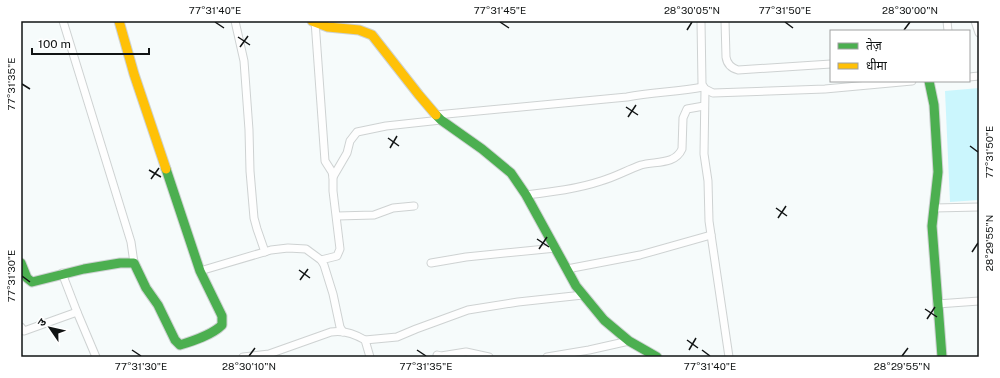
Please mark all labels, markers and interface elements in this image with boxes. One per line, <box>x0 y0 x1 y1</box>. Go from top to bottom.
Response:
text: 77°31'40"E <box>189 4 241 16</box>
text: 77°31'45"E <box>474 4 526 16</box>
text: 28°30'05"N <box>664 4 720 16</box>
text: 77°31'50"E <box>759 4 811 16</box>
text: 28°30'00"N <box>882 4 938 16</box>
scale bar <box>32 30 149 56</box>
legend <box>830 30 970 82</box>
text: 100 m <box>38 37 71 51</box>
text: तेज़ <box>866 38 883 53</box>
text: 77°31'35"E <box>5 58 17 110</box>
text: धीमा <box>866 58 888 73</box>
text: 77°31'50"E <box>983 126 995 178</box>
text: 28°29'55"N <box>983 215 995 271</box>
text: 77°31'30"E <box>5 250 17 302</box>
north arrow <box>30 308 70 348</box>
text: उ <box>35 316 49 328</box>
text: 77°31'30"E <box>115 360 167 372</box>
text: 28°30'10"N <box>222 360 276 372</box>
text: 77°31'35"E <box>400 360 452 372</box>
text: 77°31'40"E <box>684 360 736 372</box>
text: 28°29'55"N <box>874 360 930 372</box>

